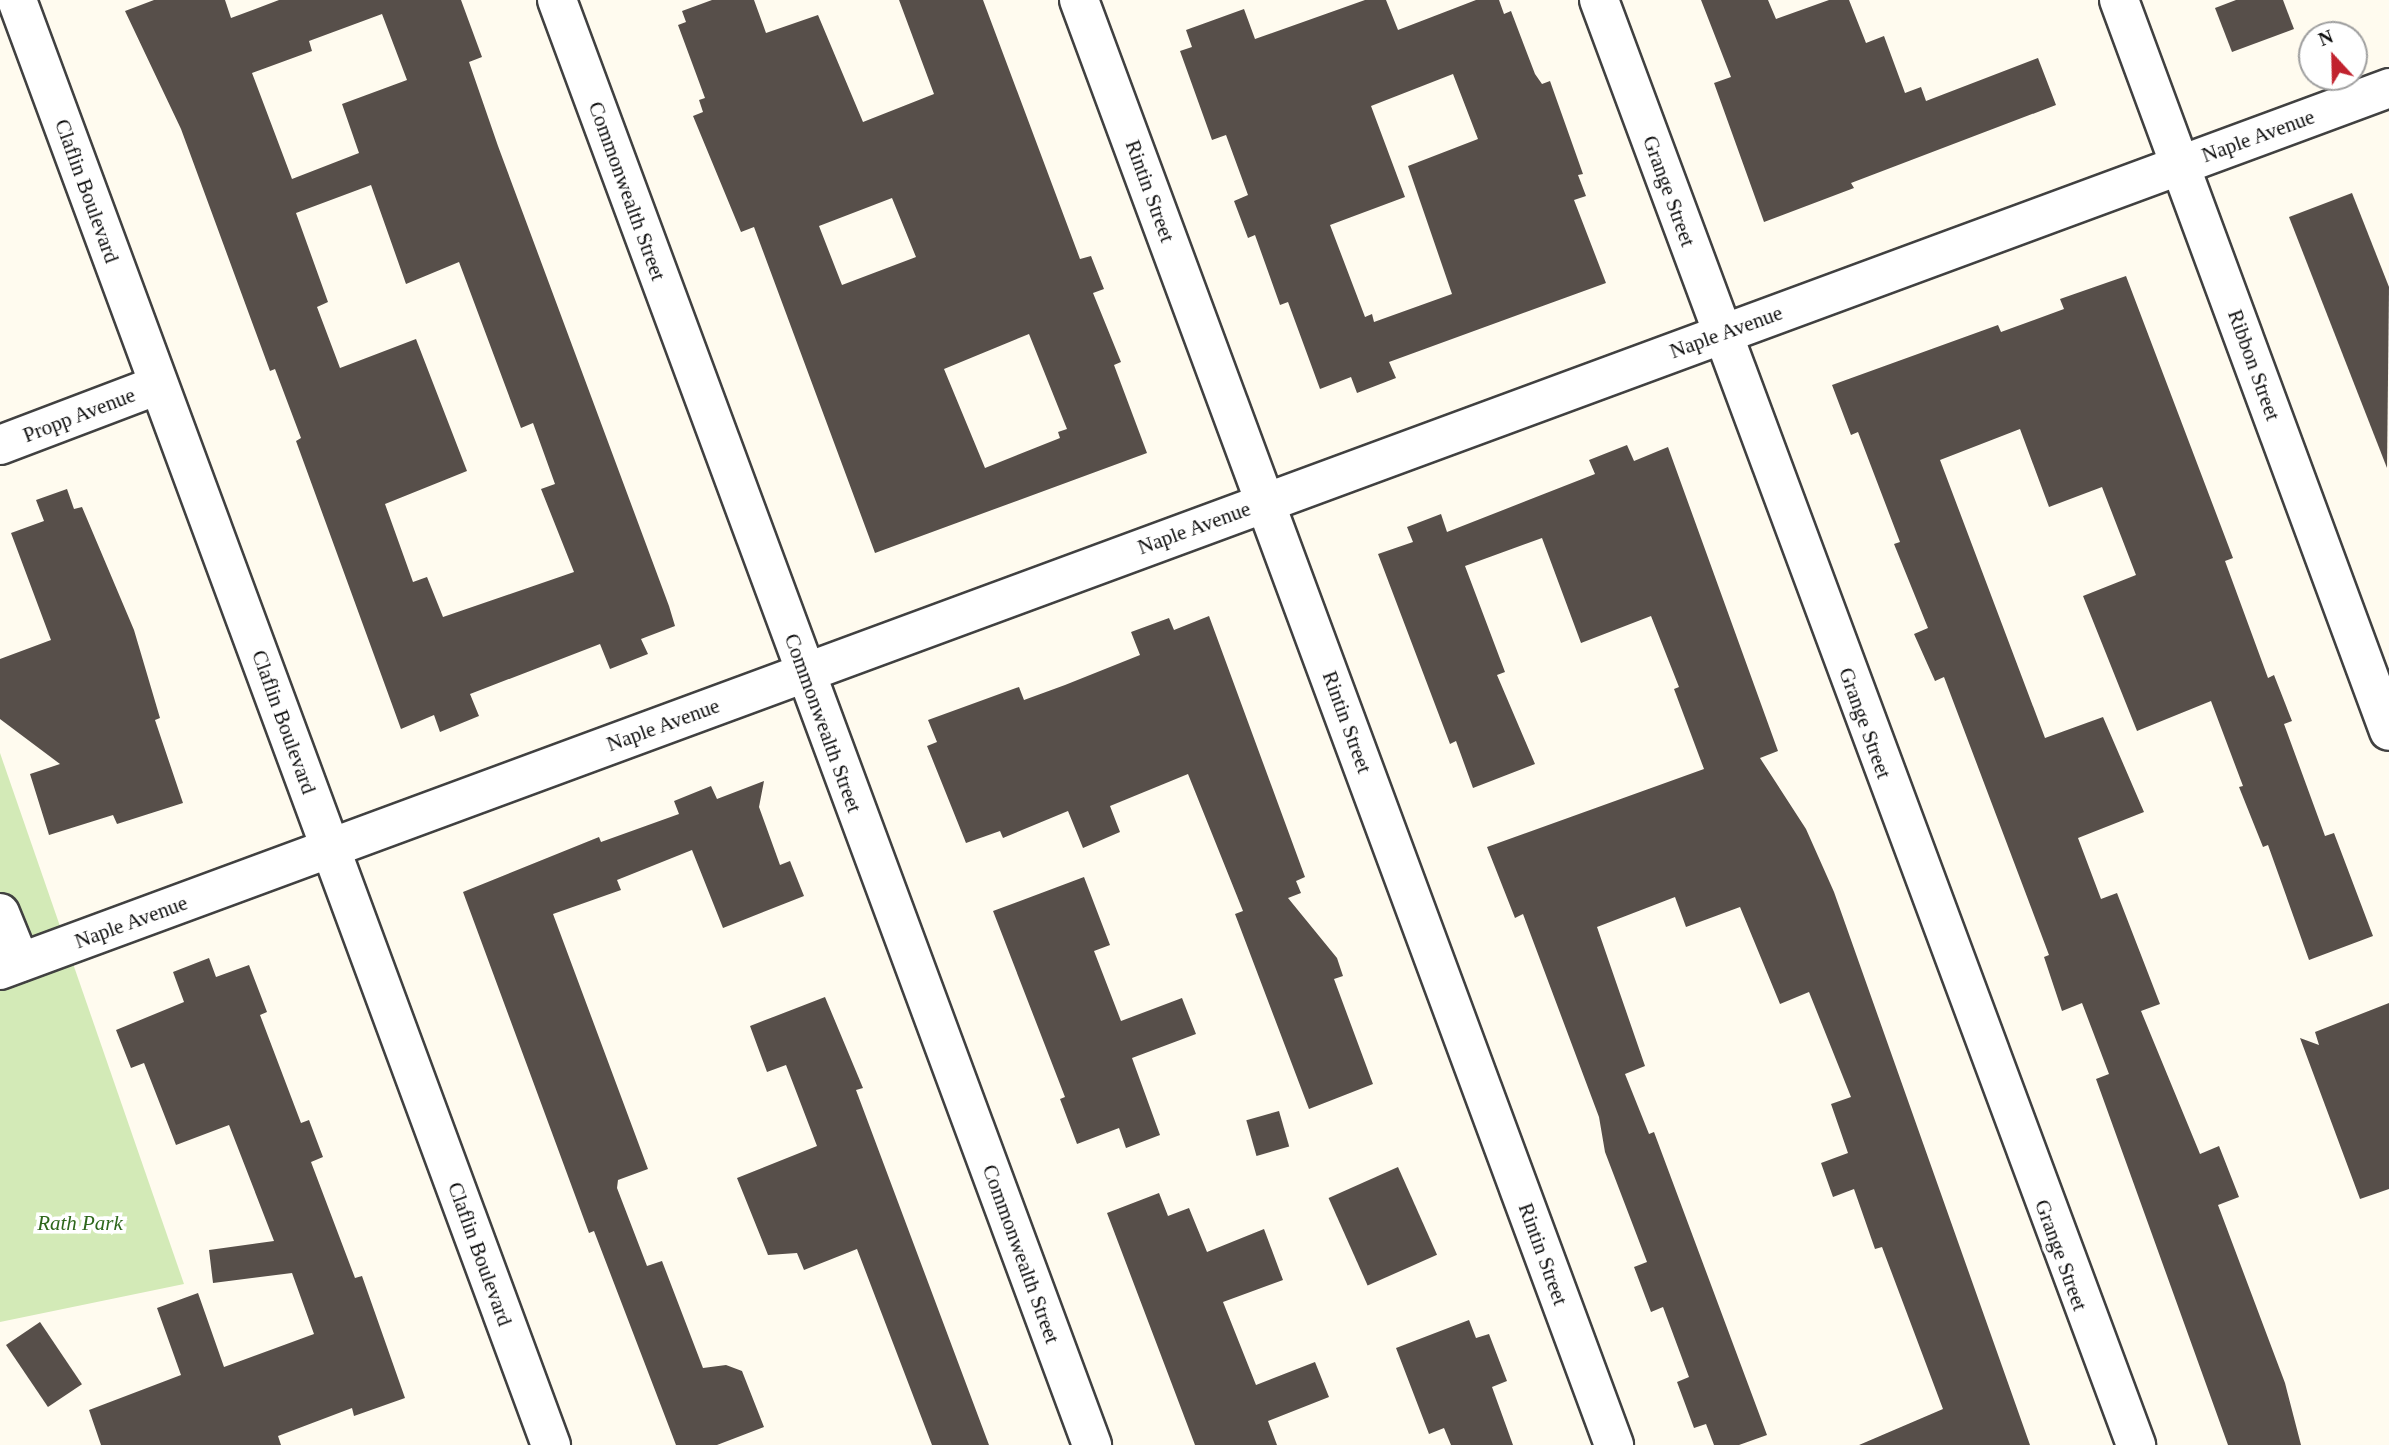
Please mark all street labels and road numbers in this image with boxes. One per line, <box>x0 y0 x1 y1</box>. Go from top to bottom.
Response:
street label: Commonwealth Street <box>583 98 671 284</box>
street label: Naple Avenue <box>2198 104 2318 168</box>
street label: Claflin Boulevard <box>49 116 125 266</box>
street label: Grange Street <box>1637 132 1701 250</box>
street label: Rintin Street <box>1120 137 1180 245</box>
street label: Naple Avenue <box>1666 300 1786 364</box>
street label: Ribbon Street <box>2222 306 2286 424</box>
street label: Propp Avenue <box>19 382 139 448</box>
street label: Naple Avenue <box>1134 496 1254 560</box>
street label: Commonwealth Street <box>779 630 867 816</box>
street label: Claflin Boulevard <box>246 647 322 797</box>
street label: Grange Street <box>1833 664 1897 782</box>
street label: Rintin Street <box>1317 668 1377 776</box>
street label: Naple Avenue <box>603 693 723 757</box>
street label: Naple Avenue <box>71 890 191 954</box>
street label: Commonwealth Street <box>977 1161 1065 1347</box>
street label: Claflin Boulevard <box>442 1179 518 1329</box>
street label: Grange Street <box>2029 1196 2093 1314</box>
street label: Rintin Street <box>1513 1200 1573 1308</box>

